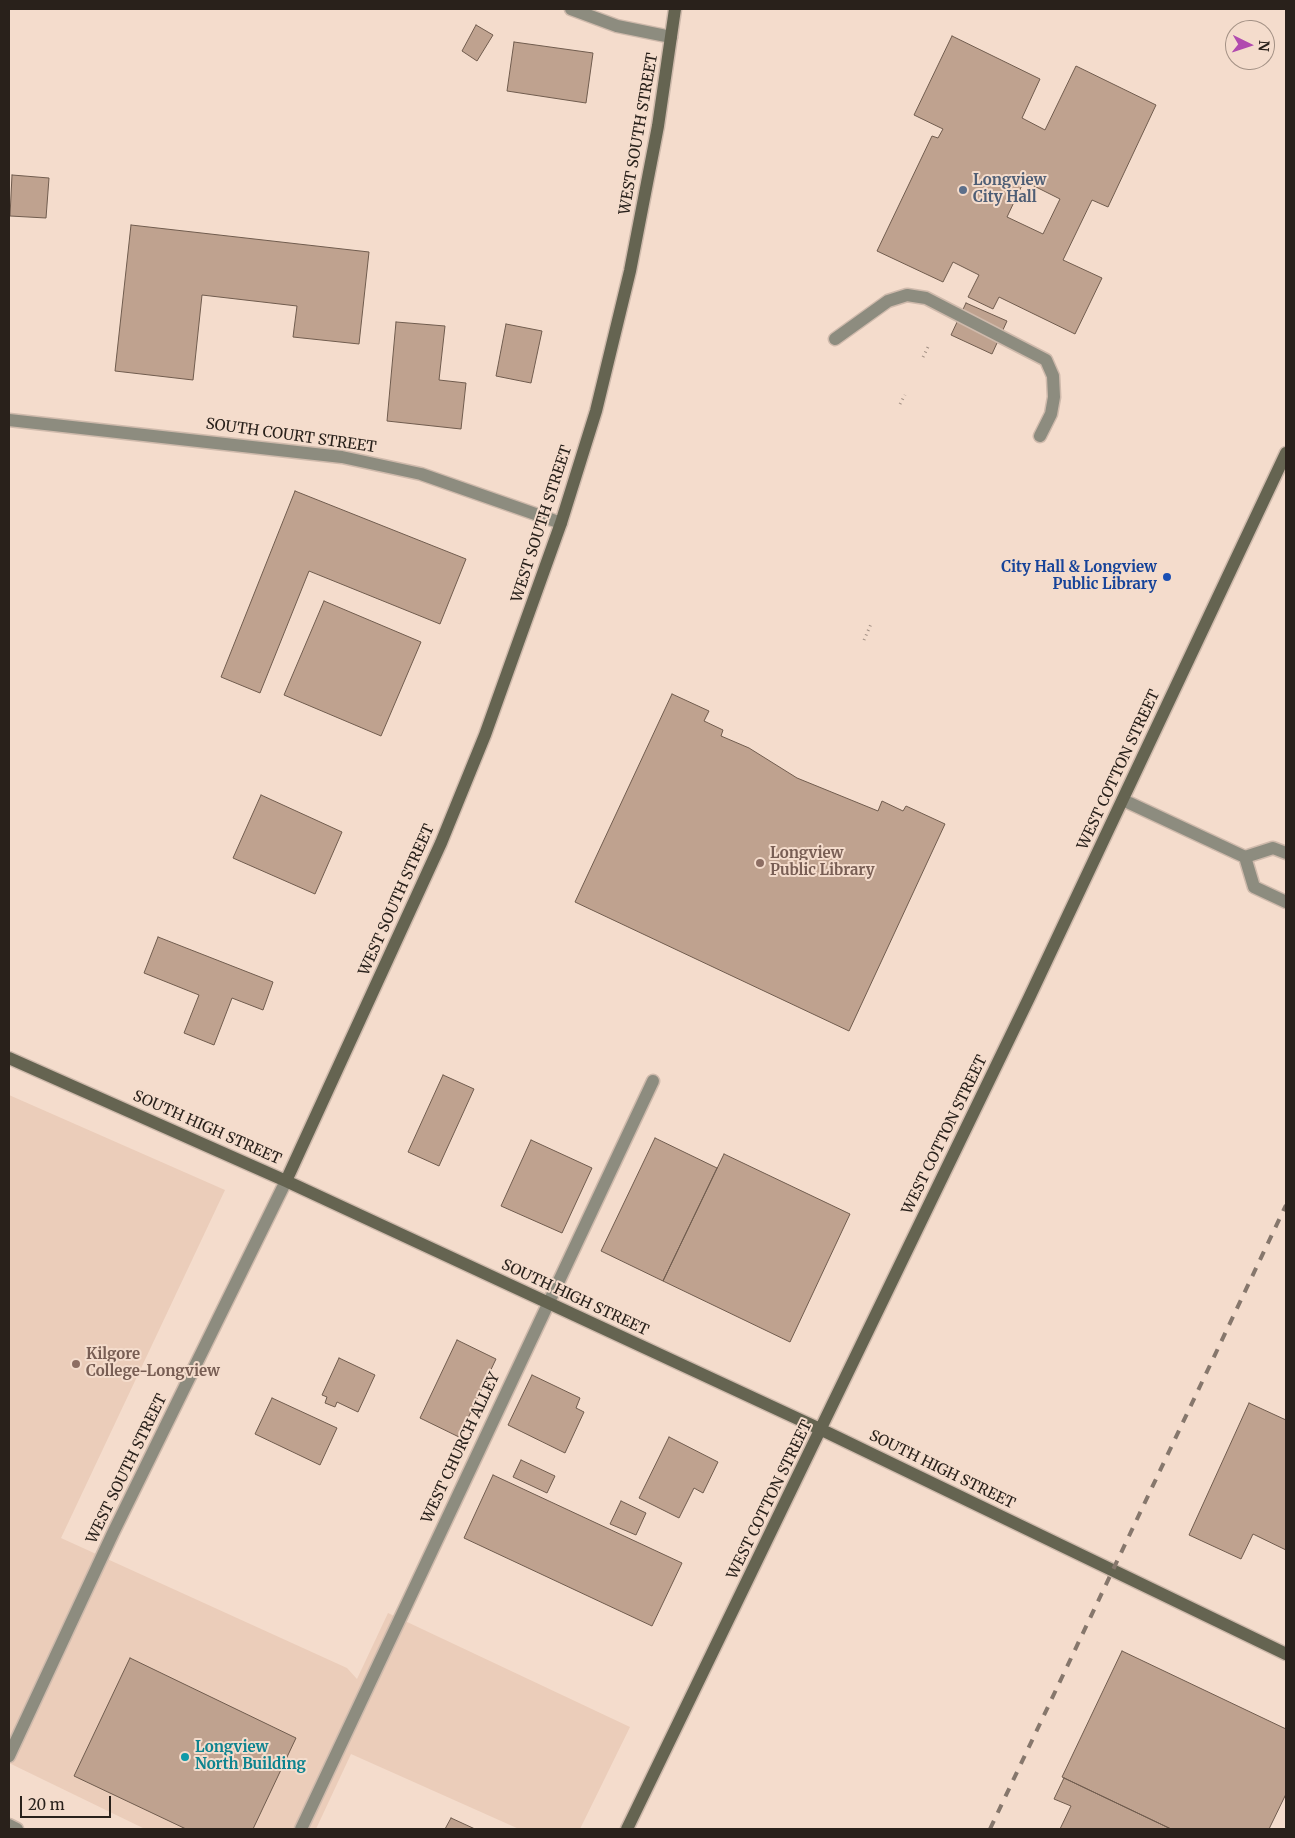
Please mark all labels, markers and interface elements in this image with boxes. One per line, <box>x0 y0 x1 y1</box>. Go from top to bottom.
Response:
north arrow <box>1225 20 1275 70</box>
text: N <box>1255 40 1273 52</box>
street label: WEST SOUTH STREET <box>616 52 662 216</box>
place label: Longview City Hall <box>973 172 1046 207</box>
marker: Longview City Hall <box>957 184 969 196</box>
street label: SOUTH COURT STREET <box>205 415 377 457</box>
street label: WEST SOUTH STREET <box>508 443 576 605</box>
place label: City Hall & Longview Public Library <box>1001 559 1157 594</box>
marker: City Hall & Longview Public Library <box>1161 571 1173 583</box>
street label: WEST COTTON STREET <box>1074 687 1164 853</box>
street label: WEST SOUTH STREET <box>355 821 439 979</box>
place label: Longview Public Library <box>770 845 875 880</box>
marker: Longview Public Library <box>754 857 766 869</box>
street label: WEST COTTON STREET <box>899 1053 991 1217</box>
street label: SOUTH HIGH STREET <box>130 1087 284 1169</box>
street label: SOUTH HIGH STREET <box>499 1256 651 1340</box>
place label: Kilgore College-Longview <box>86 1346 220 1381</box>
marker: Kilgore College-Longview <box>70 1358 82 1370</box>
street label: WEST CHURCH ALLEY <box>418 1370 504 1526</box>
street label: WEST SOUTH STREET <box>83 1391 171 1547</box>
street label: WEST COTTON STREET <box>724 1418 816 1582</box>
street label: SOUTH HIGH STREET <box>866 1427 1018 1513</box>
place label: Longview North Building <box>195 1739 306 1774</box>
marker: Longview North Building <box>179 1751 191 1763</box>
scale bar <box>22 1786 114 1818</box>
text: 20 m <box>28 1795 65 1814</box>

